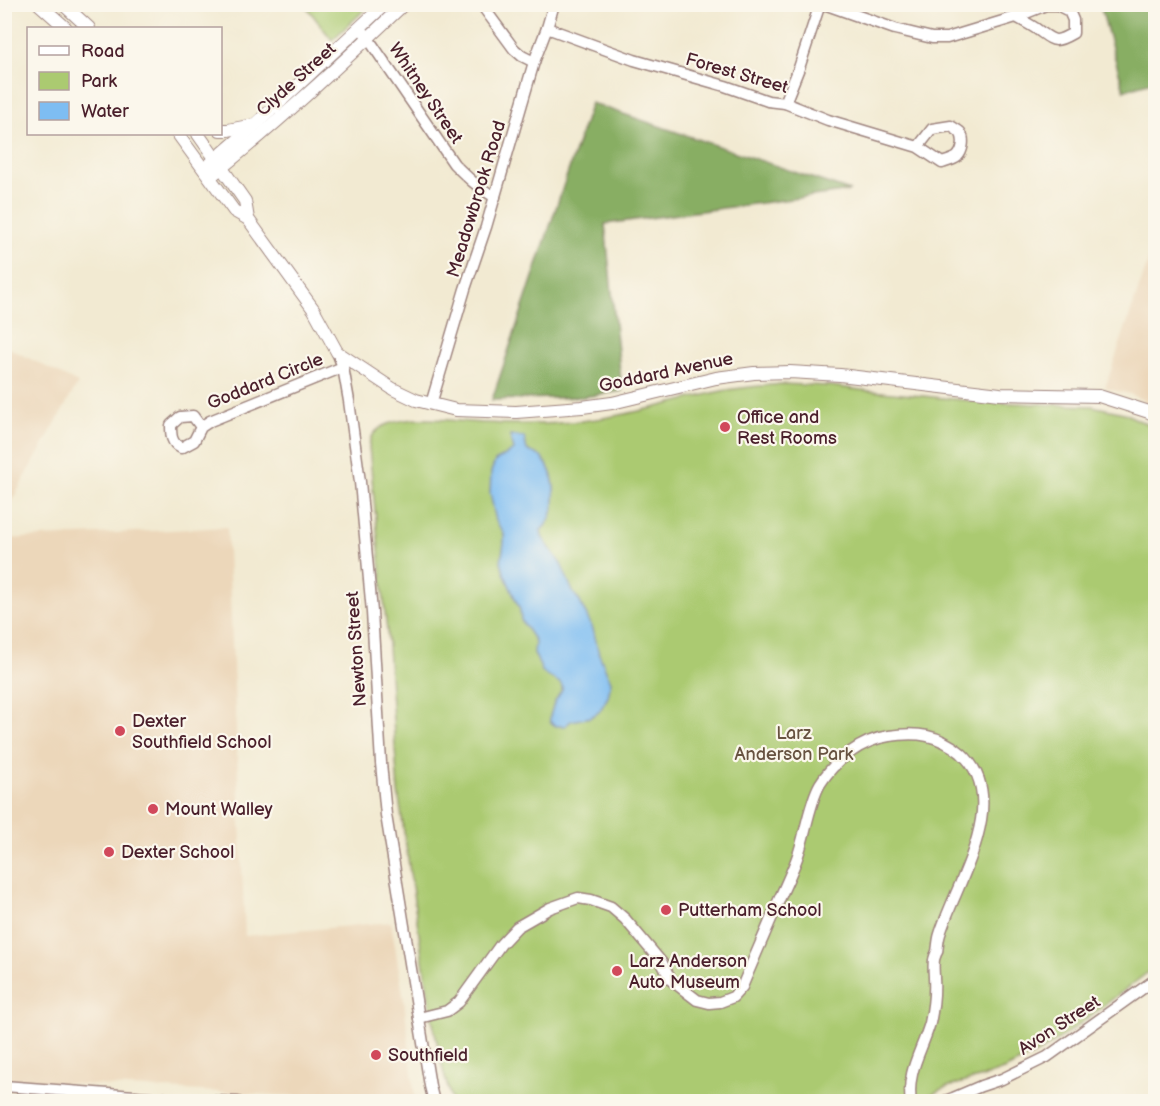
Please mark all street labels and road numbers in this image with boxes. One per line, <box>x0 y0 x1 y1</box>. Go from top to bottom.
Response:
street label: Clyde Street <box>252 38 341 120</box>
street label: Whitney Street <box>384 39 467 148</box>
street label: Forest Street <box>683 49 791 98</box>
street label: Meadowbrook Road <box>443 118 510 280</box>
street label: Goddard Avenue <box>597 348 735 397</box>
street label: Goddard Circle <box>204 349 327 414</box>
street label: Newton Street <box>342 590 371 707</box>
street label: Avon Street <box>1014 991 1104 1060</box>

